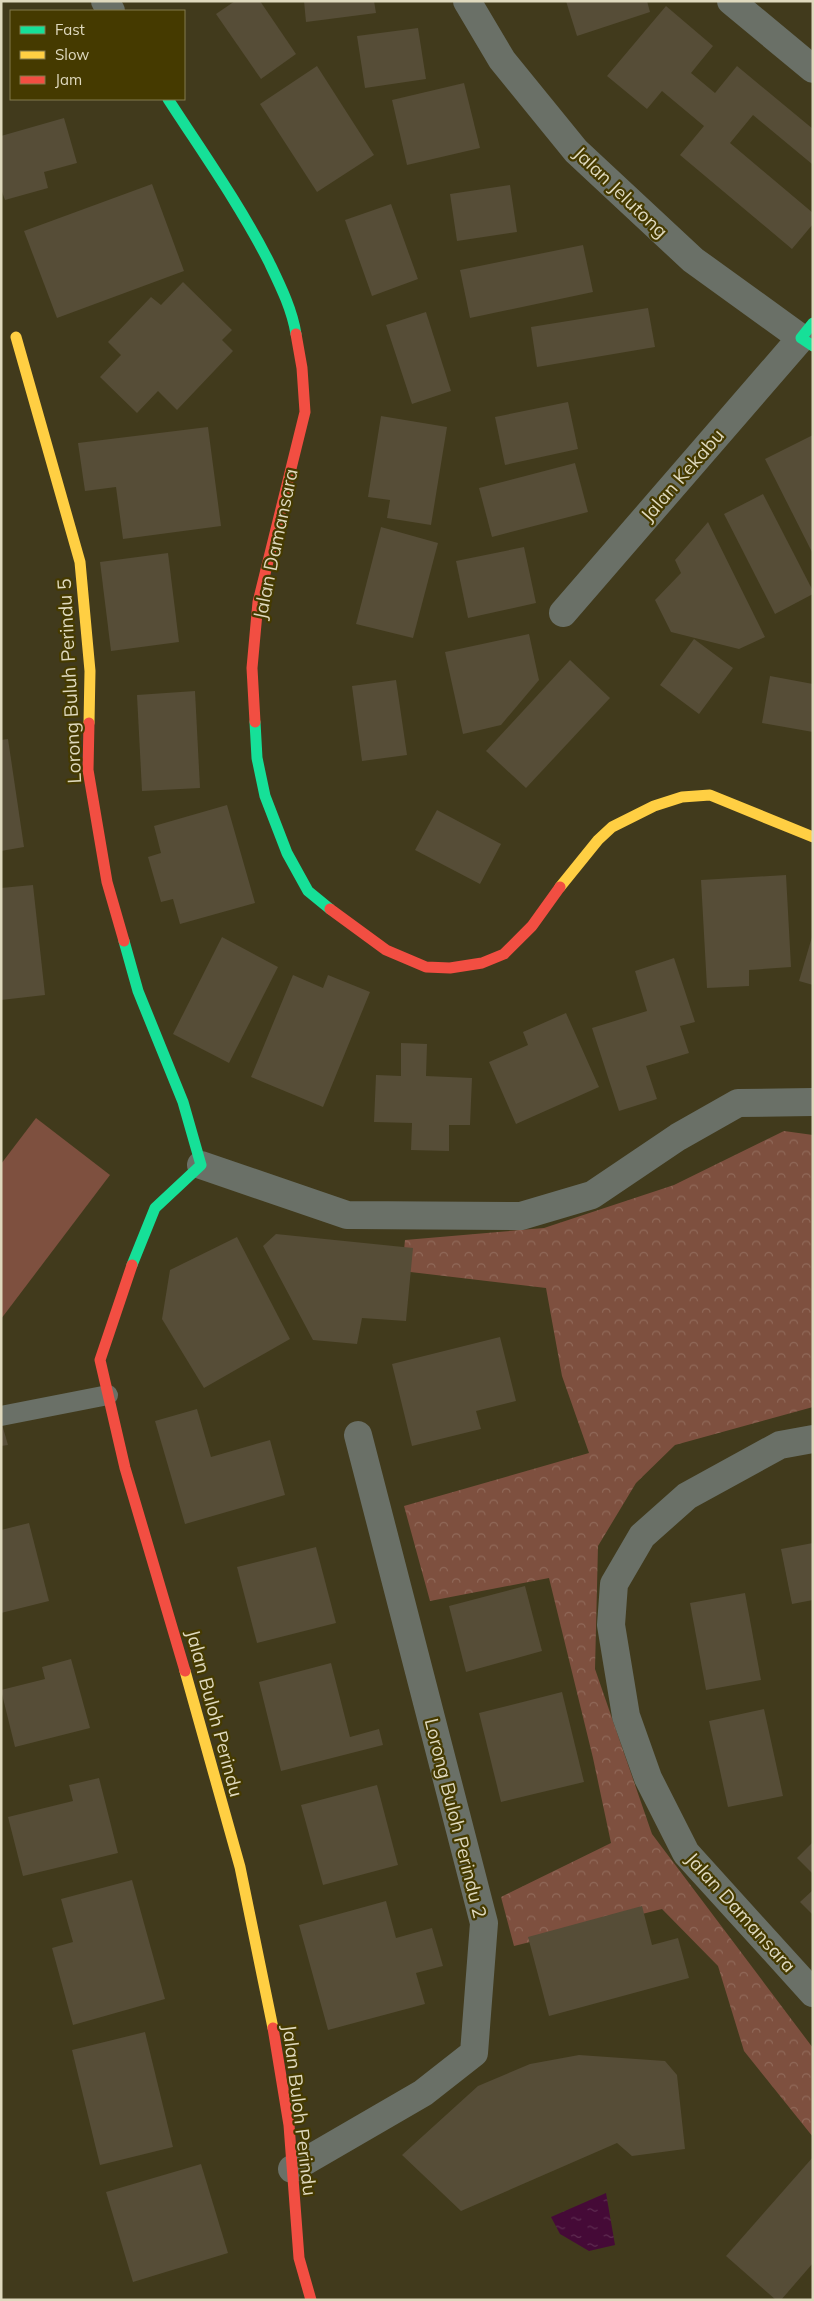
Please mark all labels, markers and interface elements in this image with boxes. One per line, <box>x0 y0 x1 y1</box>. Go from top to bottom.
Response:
legend <box>10 10 185 100</box>
text: Fast <box>55 20 85 39</box>
text: Slow <box>55 45 89 64</box>
text: Jam <box>55 70 82 89</box>
street label: Jalan Jelutong <box>569 141 673 243</box>
street label: Jalan Kekabu <box>635 424 729 526</box>
street label: Jalan Damansara <box>247 466 303 622</box>
street label: Lorong Buluh Perindu 5 <box>52 578 86 784</box>
street label: Jalan Buloh Perindu <box>181 1627 249 1799</box>
street label: Lorong Buloh Perindu 2 <box>420 1716 492 1920</box>
street label: Jalan Damansara <box>681 1847 801 1977</box>
street label: Jalan Buloh Perindu <box>278 2023 322 2197</box>

